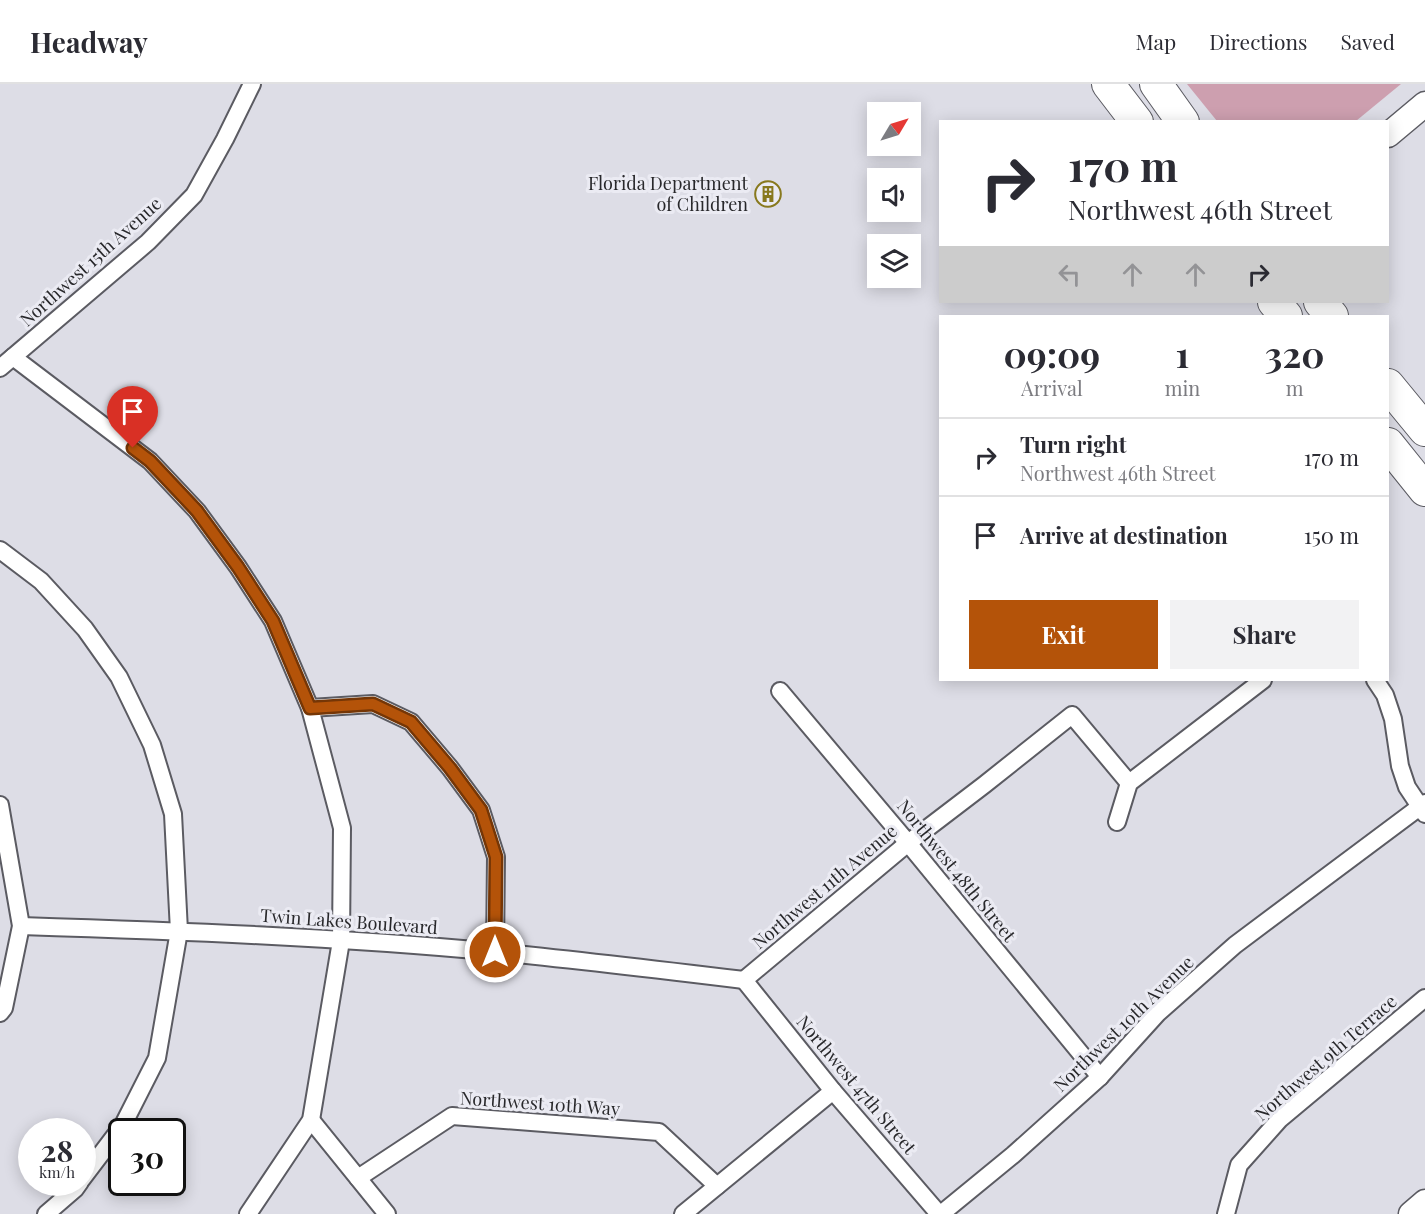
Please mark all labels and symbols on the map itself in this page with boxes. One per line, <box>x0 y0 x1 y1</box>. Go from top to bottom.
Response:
north arrow <box>867 102 921 156</box>
place label: Florida Department of Children <box>588 171 749 216</box>
building icon: Florida Department of Children <box>753 179 783 209</box>
street label: Northwest 15th Avenue <box>14 191 166 331</box>
pin <box>107 386 158 448</box>
street label: Northwest 48th Street <box>892 794 1022 947</box>
street label: Northwest 11th Avenue <box>747 819 902 954</box>
street label: Twin Lakes Boulevard <box>260 903 439 939</box>
position arrow <box>463 920 527 984</box>
street label: Northwest 10th Avenue <box>1048 950 1199 1097</box>
street label: Northwest 9th Terrace <box>1249 989 1402 1126</box>
street label: Northwest 47th Street <box>792 1010 922 1159</box>
street label: Northwest 10th Way <box>459 1085 621 1121</box>
speed limit sign: 30 <box>108 1118 186 1196</box>

